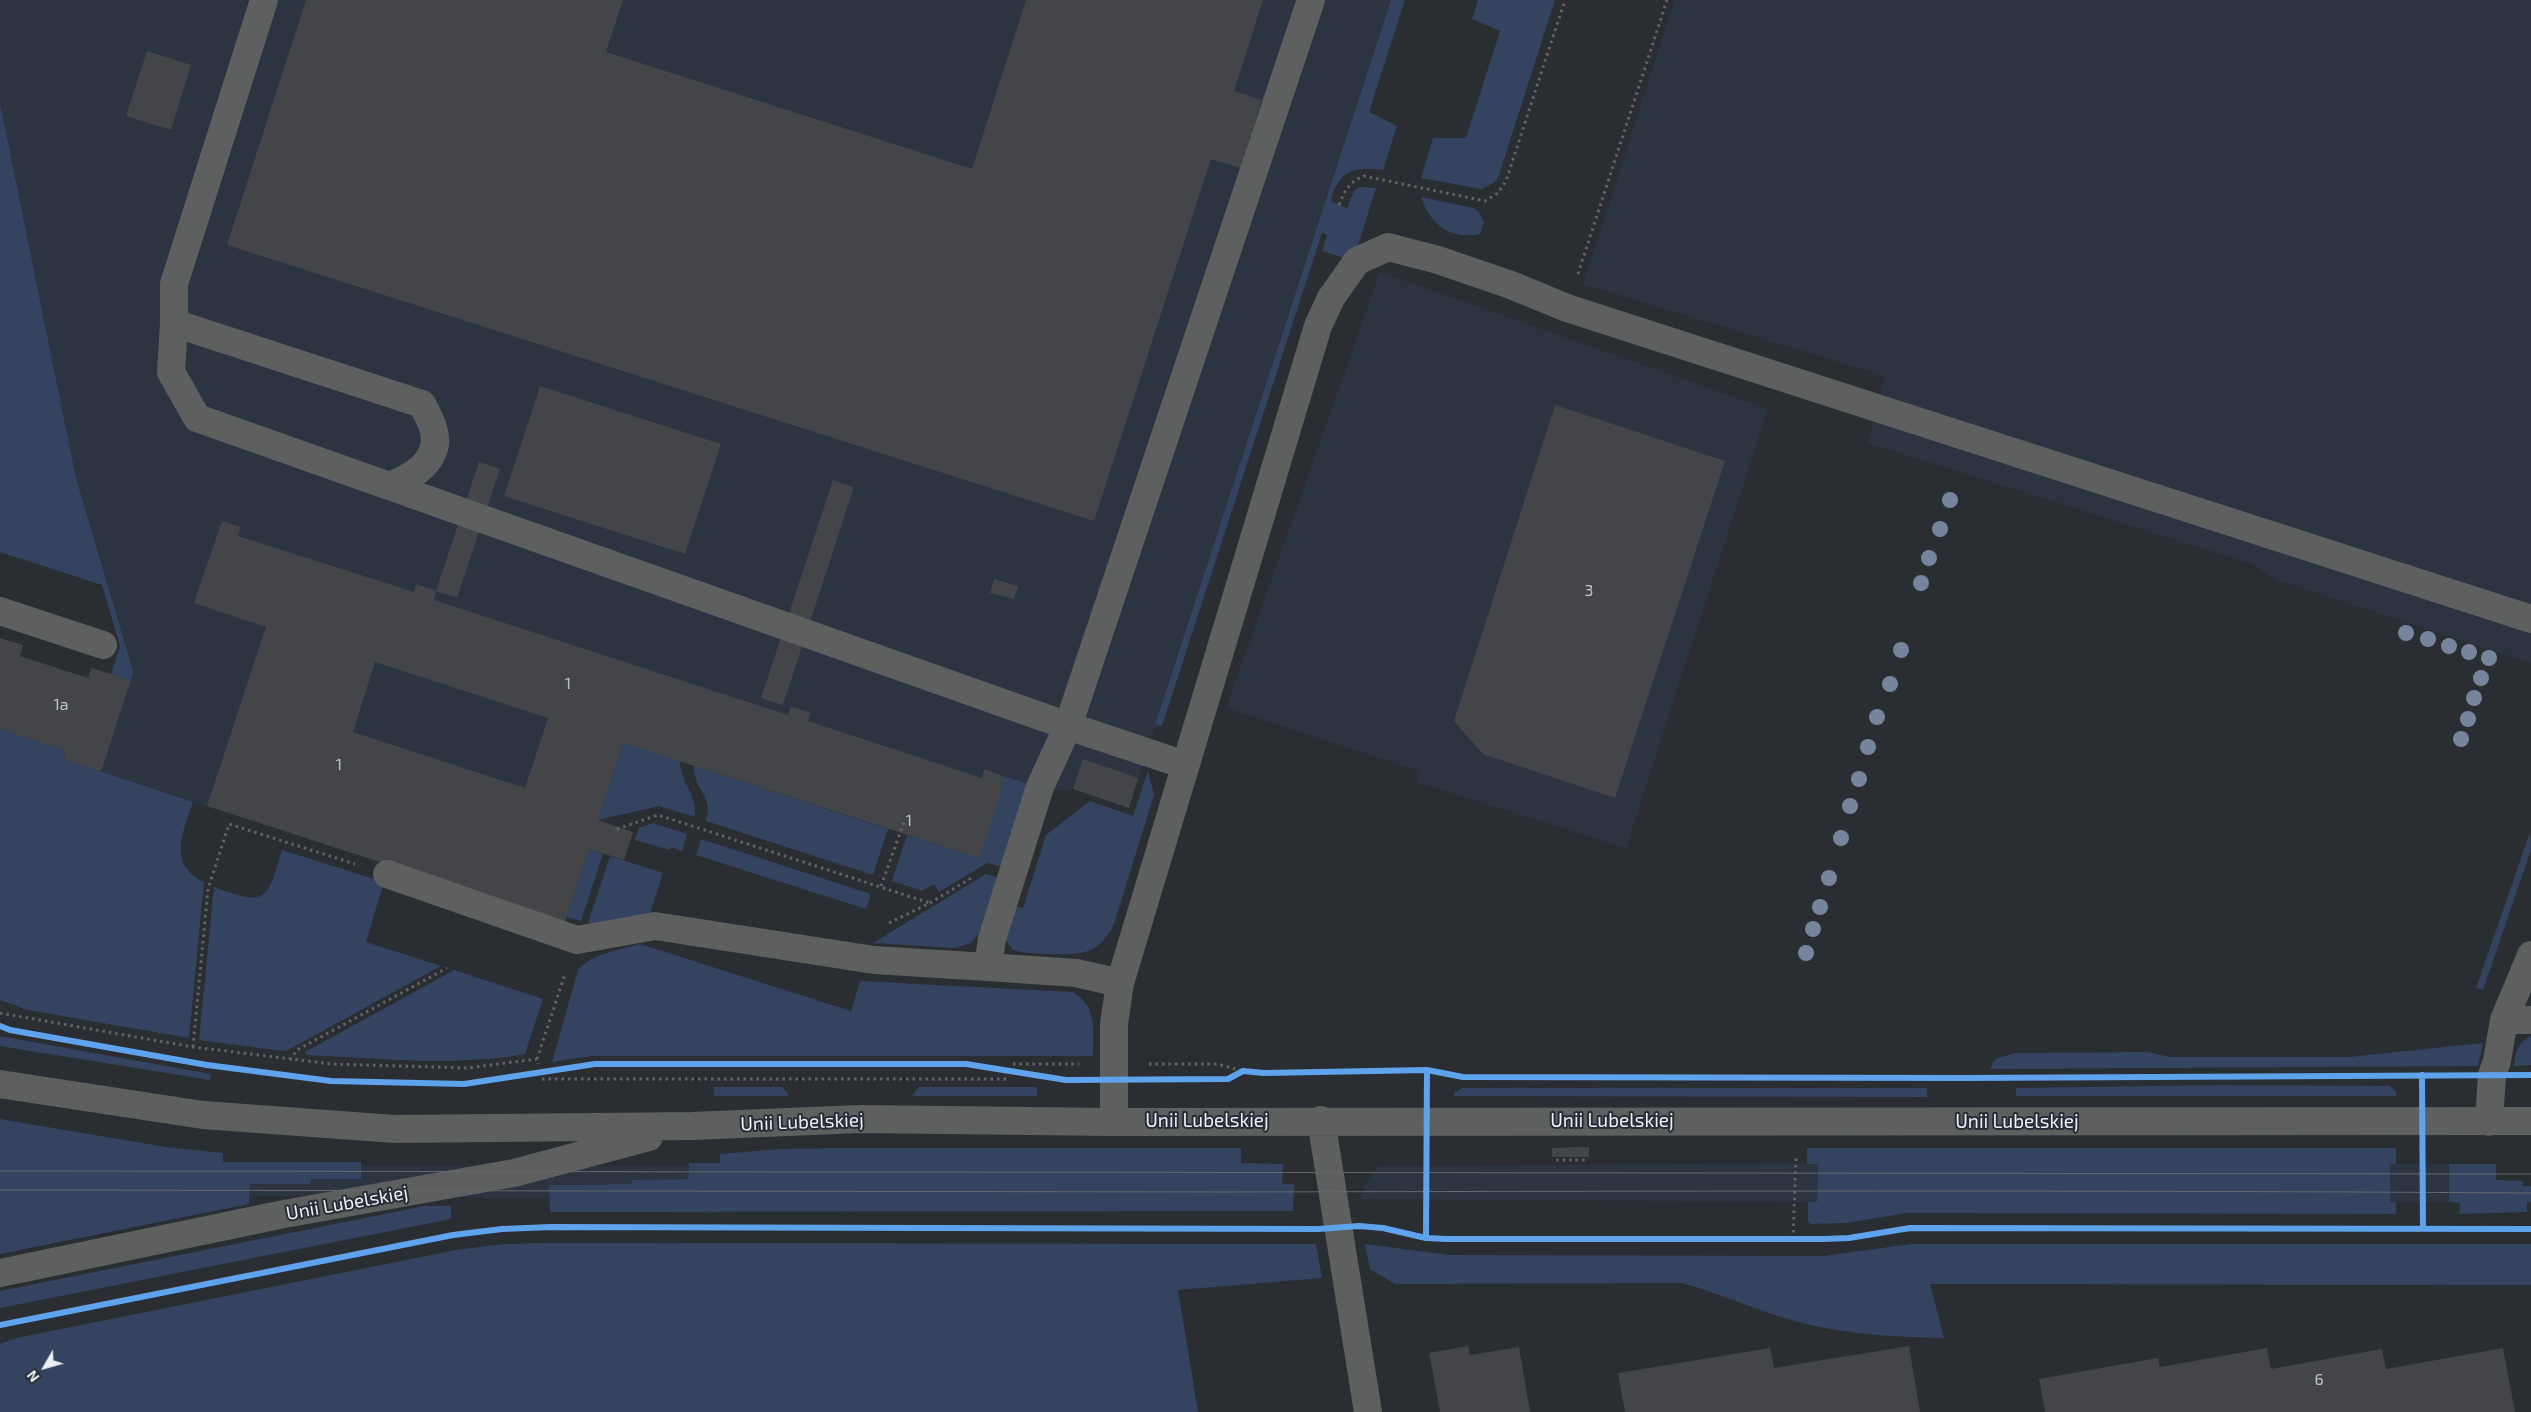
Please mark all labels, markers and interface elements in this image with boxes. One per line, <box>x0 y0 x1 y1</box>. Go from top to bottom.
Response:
house number: 3 <box>1585 581 1593 601</box>
house number: 1 <box>565 674 571 694</box>
house number: 1a <box>53 695 69 715</box>
house number: 1 <box>336 755 342 775</box>
house number: 1 <box>906 811 912 831</box>
street label: Unii Lubelskiej <box>740 1108 864 1136</box>
street label: Unii Lubelskiej <box>1145 1110 1269 1132</box>
street label: Unii Lubelskiej <box>1550 1110 1674 1132</box>
street label: Unii Lubelskiej <box>1955 1111 2079 1133</box>
street label: Unii Lubelskiej <box>284 1181 410 1225</box>
north arrow <box>20 1342 70 1392</box>
text: N <box>23 1367 43 1386</box>
house number: 6 <box>2314 1370 2324 1390</box>

